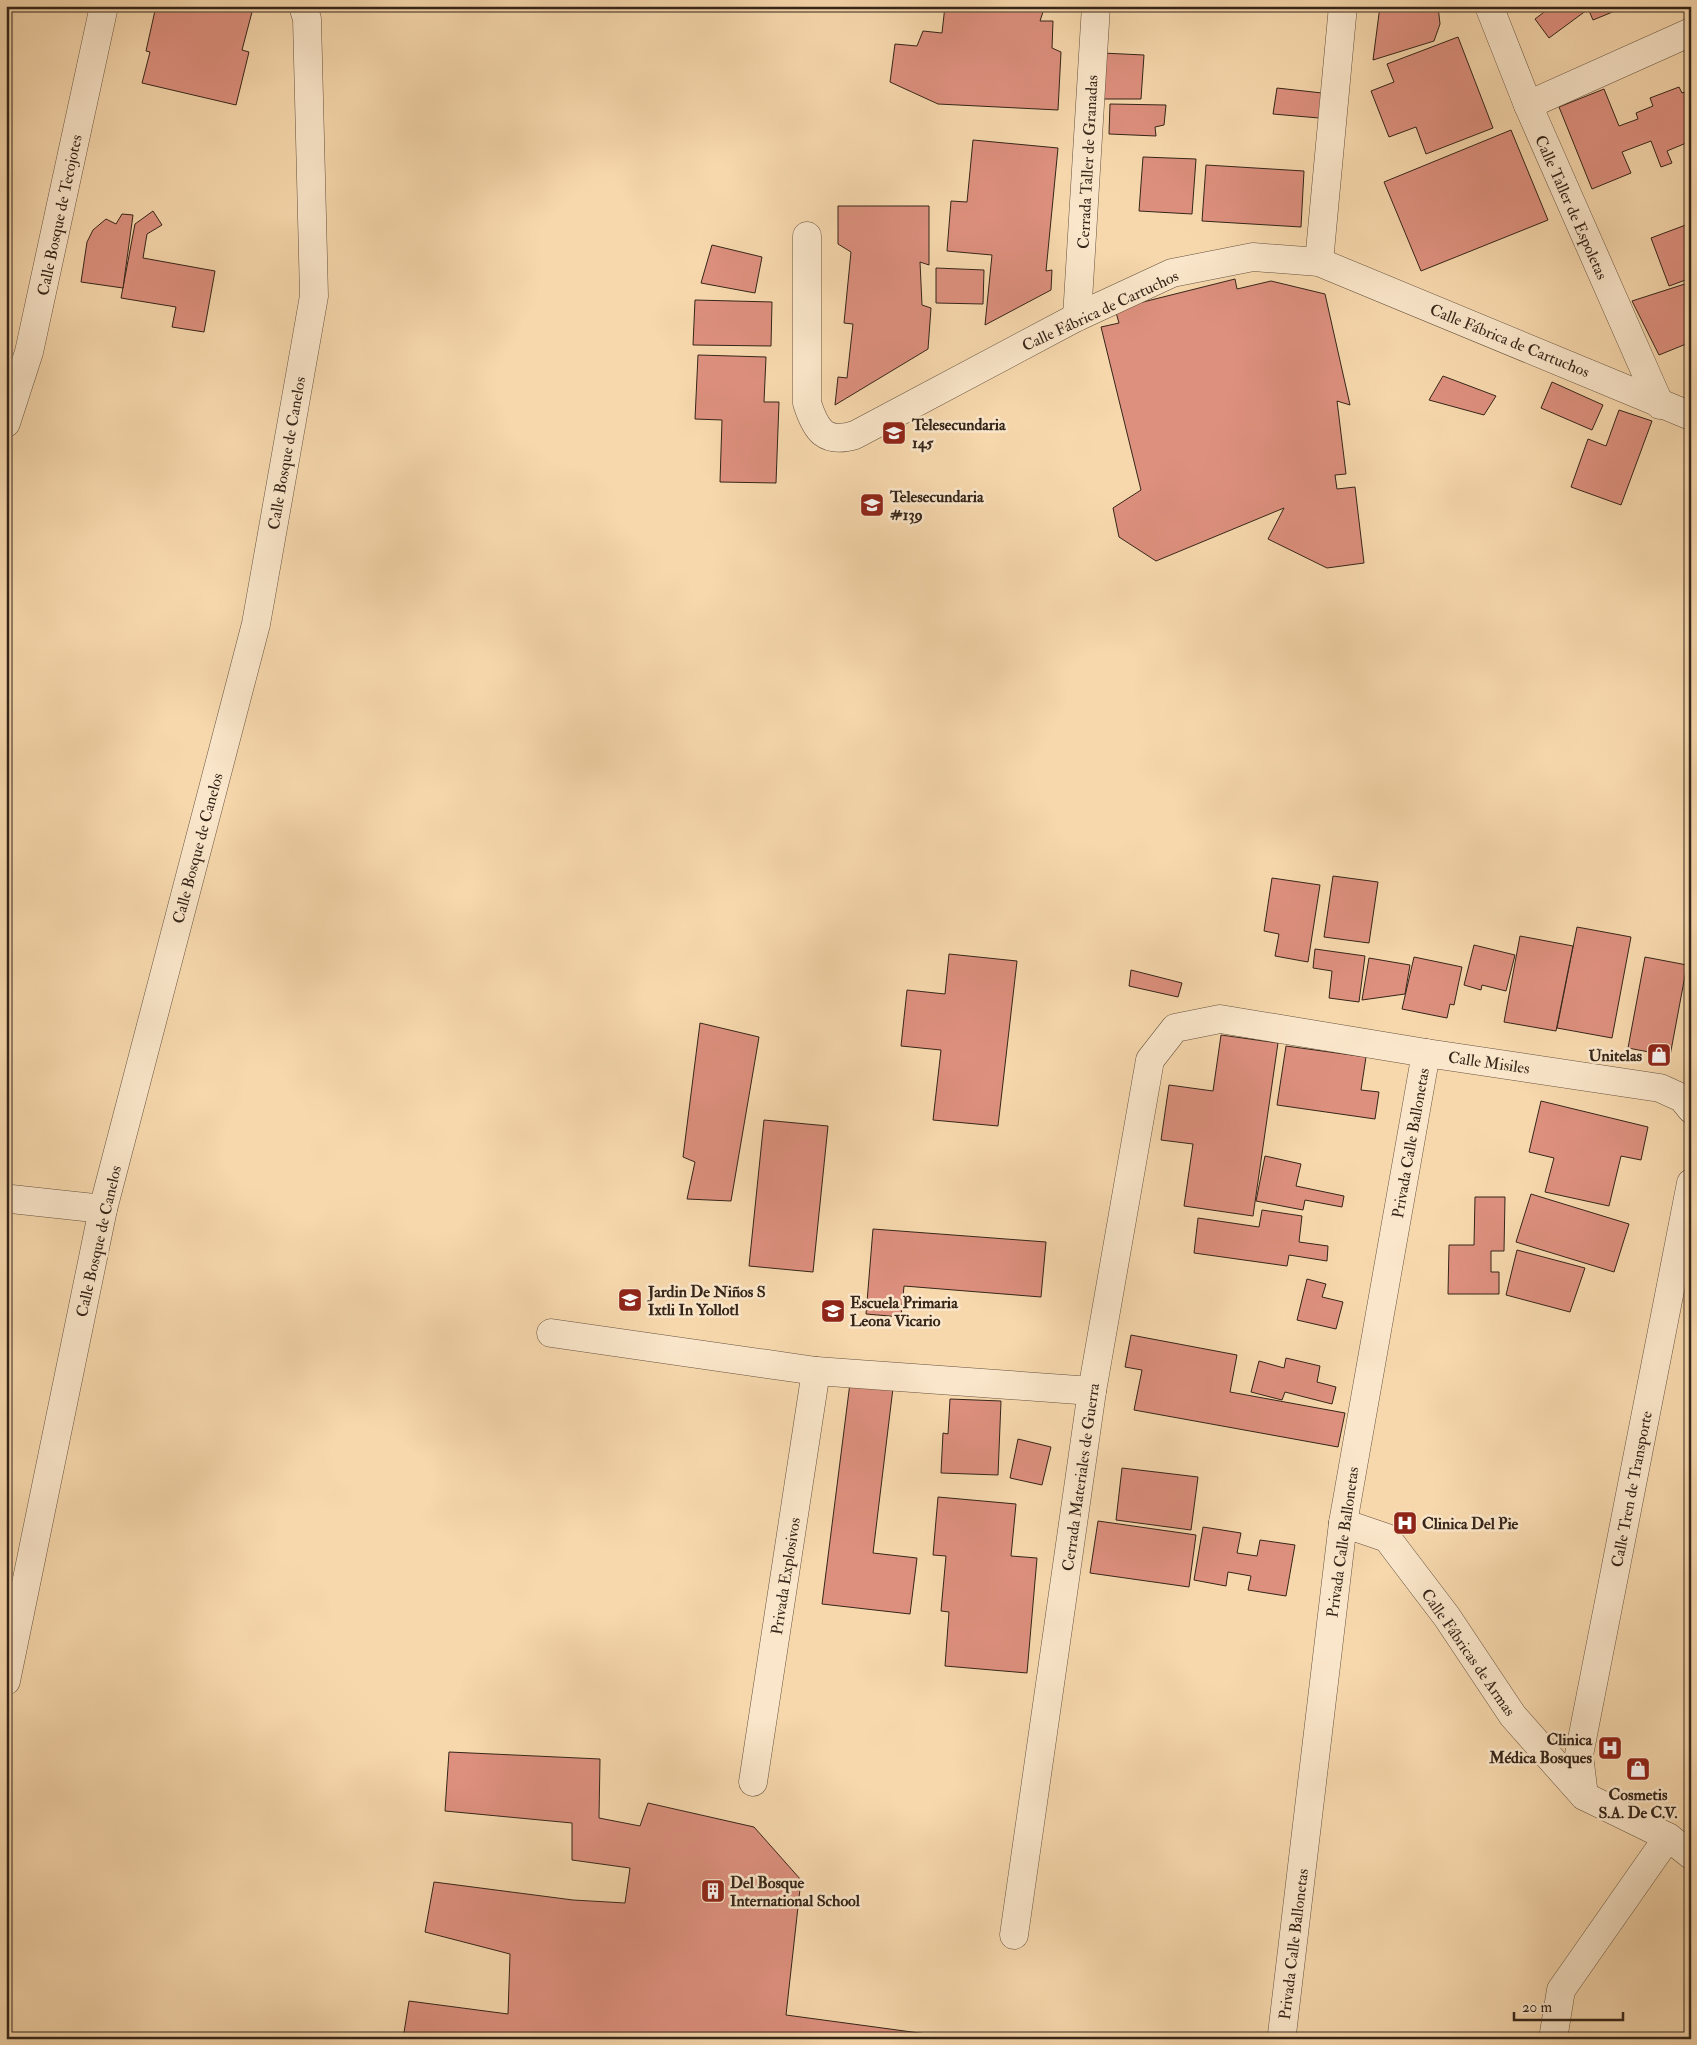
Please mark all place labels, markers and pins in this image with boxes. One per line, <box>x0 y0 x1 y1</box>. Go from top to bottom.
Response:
place label: Telesecundaria 145 <box>911 415 1006 453</box>
school or university icon: Telesecundaria 145 <box>881 420 907 446</box>
place label: Telesecundaria #139 <box>889 487 984 525</box>
school or university icon: Telesecundaria #139 <box>859 492 885 518</box>
shop icon: Unitelas <box>1646 1042 1672 1068</box>
place label: Unitelas <box>1589 1046 1643 1066</box>
place label: Jardin De Niños S Ixtli In Yollotl <box>647 1282 766 1320</box>
school or university icon: Jardin De Niños S Ixtli In Yollotl <box>617 1287 643 1313</box>
place label: Escuela Primaria Leona Vicario <box>850 1293 958 1331</box>
school or university icon: Escuela Primaria Leona Vicario <box>820 1298 846 1324</box>
hospital icon: Clinica Del Pie <box>1392 1510 1418 1536</box>
place label: Clinica Del Pie <box>1422 1514 1519 1534</box>
place label: Clinica Médica Bosques <box>1488 1730 1593 1769</box>
hospital icon: Clinica Médica Bosques <box>1597 1735 1623 1761</box>
shop icon: Cosmetis S.A. De C.V. <box>1625 1756 1651 1782</box>
place label: Cosmetis S.A. De C.V. <box>1598 1785 1678 1823</box>
place label: Del Bosque International School <box>730 1873 861 1911</box>
building icon: Del Bosque International School <box>700 1878 726 1904</box>

